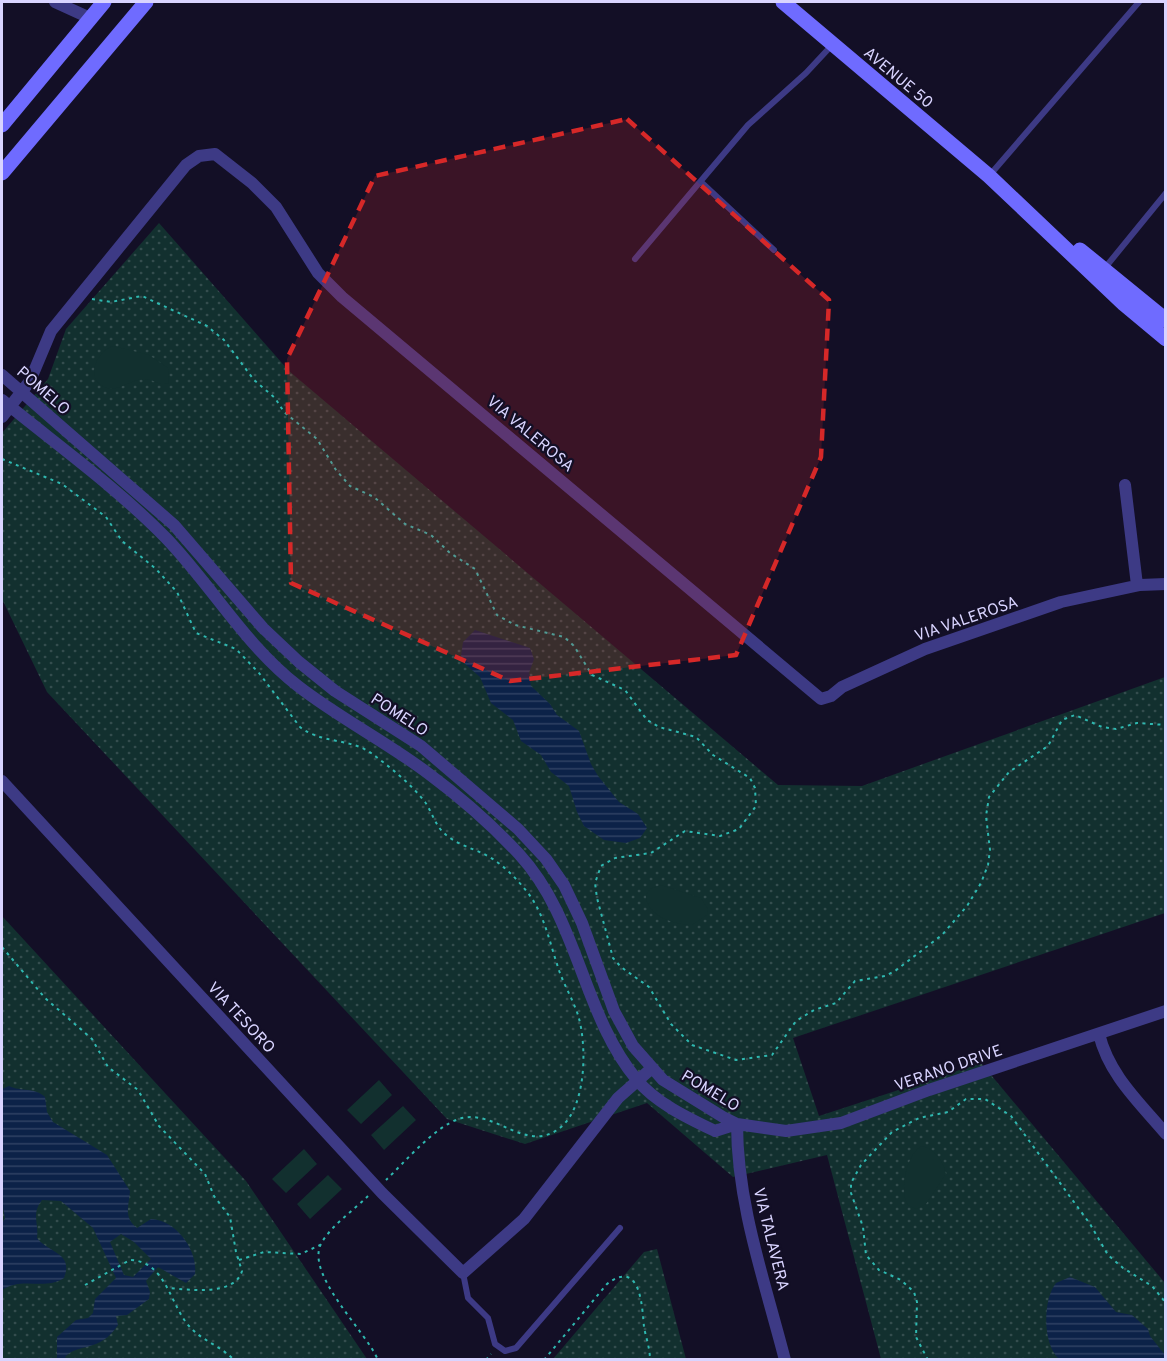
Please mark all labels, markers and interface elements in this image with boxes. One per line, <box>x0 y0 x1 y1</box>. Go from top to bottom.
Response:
street label: AVENUE 50 <box>859 44 937 113</box>
street label: POMELO <box>12 363 74 420</box>
street label: VIA VALEROSA <box>482 392 578 477</box>
street label: VIA VALEROSA <box>912 593 1021 647</box>
street label: POMELO <box>366 690 431 742</box>
street label: VIA TESORO <box>202 979 279 1058</box>
street label: VERANO DRIVE <box>892 1041 1005 1097</box>
street label: POMELO <box>677 1067 743 1117</box>
street label: VIA TALAVERA <box>748 1186 793 1293</box>

